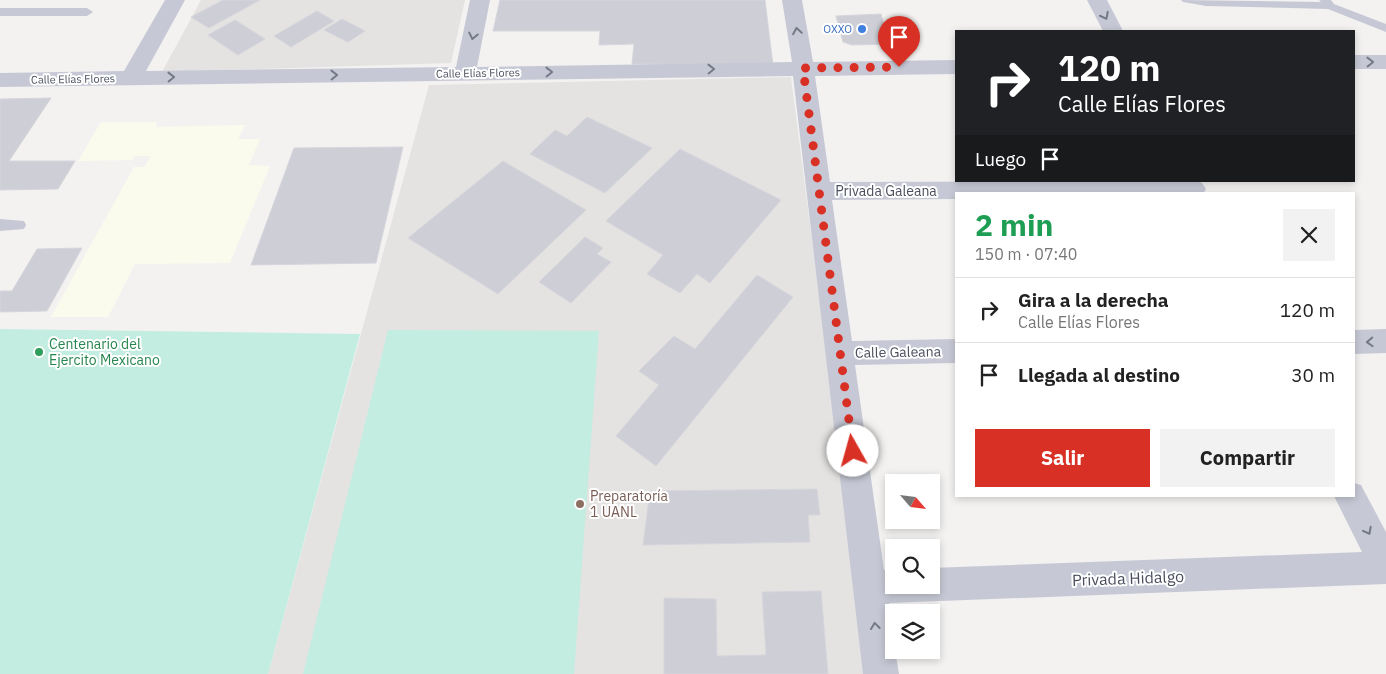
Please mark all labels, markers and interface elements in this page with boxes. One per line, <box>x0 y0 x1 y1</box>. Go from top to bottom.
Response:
one-way arrow <box>1099 10 1109 19</box>
pin <box>878 16 920 67</box>
place label: OXXO <box>823 22 852 36</box>
marker: OXXO <box>856 23 868 35</box>
icon: arrive <box>885 23 913 51</box>
one-way arrow <box>793 26 803 35</box>
one-way arrow <box>468 32 478 41</box>
text: 120 m <box>1058 45 1161 91</box>
icon: right <box>975 50 1040 115</box>
one-way arrow <box>1366 57 1374 67</box>
one-way arrow <box>708 64 715 74</box>
street label: Calle Elías Flores <box>436 65 520 81</box>
one-way arrow <box>545 66 553 77</box>
one-way arrow <box>330 70 338 80</box>
street label: Calle Elías Flores <box>31 71 115 87</box>
one-way arrow <box>168 72 175 82</box>
text: Calle Elías Flores <box>1058 89 1226 118</box>
icon: arrive <box>1036 145 1064 173</box>
text: Luego <box>975 147 1026 171</box>
street label: Privada Galeana <box>835 182 937 200</box>
text: 2 min <box>975 205 1053 244</box>
button: close <box>1283 209 1335 261</box>
text: 150 m · 07:40 <box>975 244 1077 264</box>
text: Gira a la derecha <box>1018 288 1169 312</box>
icon: right <box>975 296 1003 324</box>
text: 120 m <box>1280 298 1335 322</box>
text: Calle Elías Flores <box>1018 312 1140 332</box>
place label: Centenario del Ejercito Mexicano <box>49 335 160 369</box>
one-way arrow <box>1366 336 1374 347</box>
street label: Calle Galeana <box>855 342 942 362</box>
marker: Centenario del Ejercito Mexicano <box>33 346 45 358</box>
icon: arrive <box>975 361 1003 389</box>
text: Llegada al destino <box>1018 363 1180 387</box>
text: 30 m <box>1291 363 1335 387</box>
position arrow <box>826 424 878 476</box>
button: Salir <box>975 429 1150 487</box>
button: Compartir <box>1160 429 1335 487</box>
north arrow <box>885 474 940 529</box>
map controls <box>885 474 940 659</box>
place label: Preparatoría 1 UANL <box>590 487 669 521</box>
marker: Preparatoría 1 UANL <box>574 498 586 510</box>
one-way arrow <box>1362 525 1372 534</box>
button: search <box>885 539 940 594</box>
street label: Privada Hidalgo <box>1072 566 1184 590</box>
button: layers <box>885 604 940 659</box>
one-way arrow <box>870 621 881 629</box>

